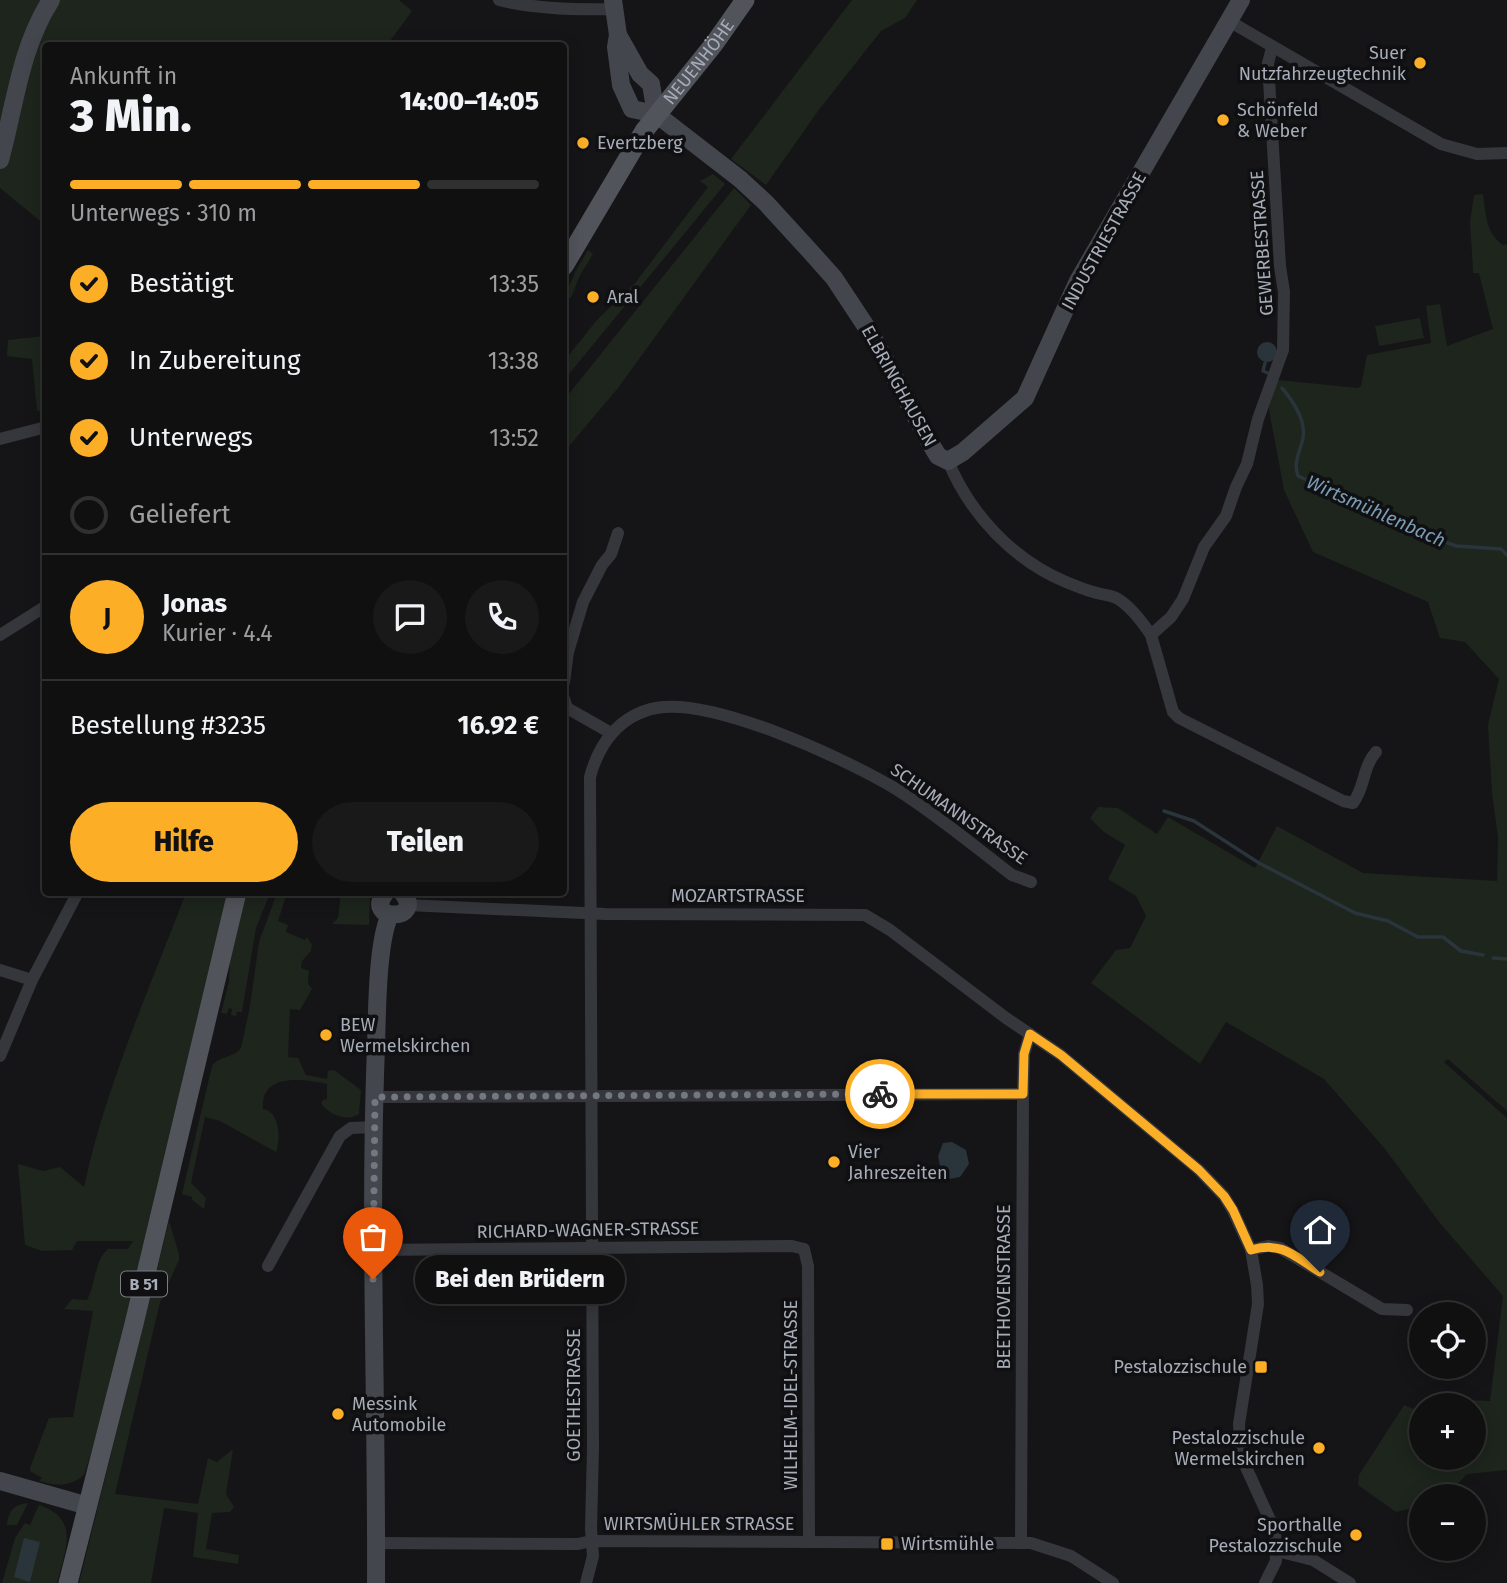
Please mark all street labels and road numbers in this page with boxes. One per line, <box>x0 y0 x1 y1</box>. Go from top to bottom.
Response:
street label: NEUENHÖHE <box>659 15 739 109</box>
street label: INDUSTRIESTRASSE <box>1057 168 1151 314</box>
street label: GEWERBESTRASSE <box>1246 170 1278 316</box>
street label: ELBRINGHAUSEN <box>857 322 941 450</box>
street label: SCHUMANNSTRASSE <box>886 759 1032 869</box>
street label: MOZARTSTRASSE <box>671 885 805 907</box>
street label: BEETHOVENSTRASSE <box>993 1204 1015 1370</box>
street label: RICHARD-WAGNER-STRASSE <box>476 1217 700 1243</box>
road number: B 51 <box>121 1272 167 1296</box>
street label: WILHELM-IDEL-STRASSE <box>780 1300 802 1490</box>
street label: GOETHESTRASSE <box>563 1328 585 1462</box>
street label: WIRTSMÜHLER STRASSE <box>604 1513 794 1535</box>

